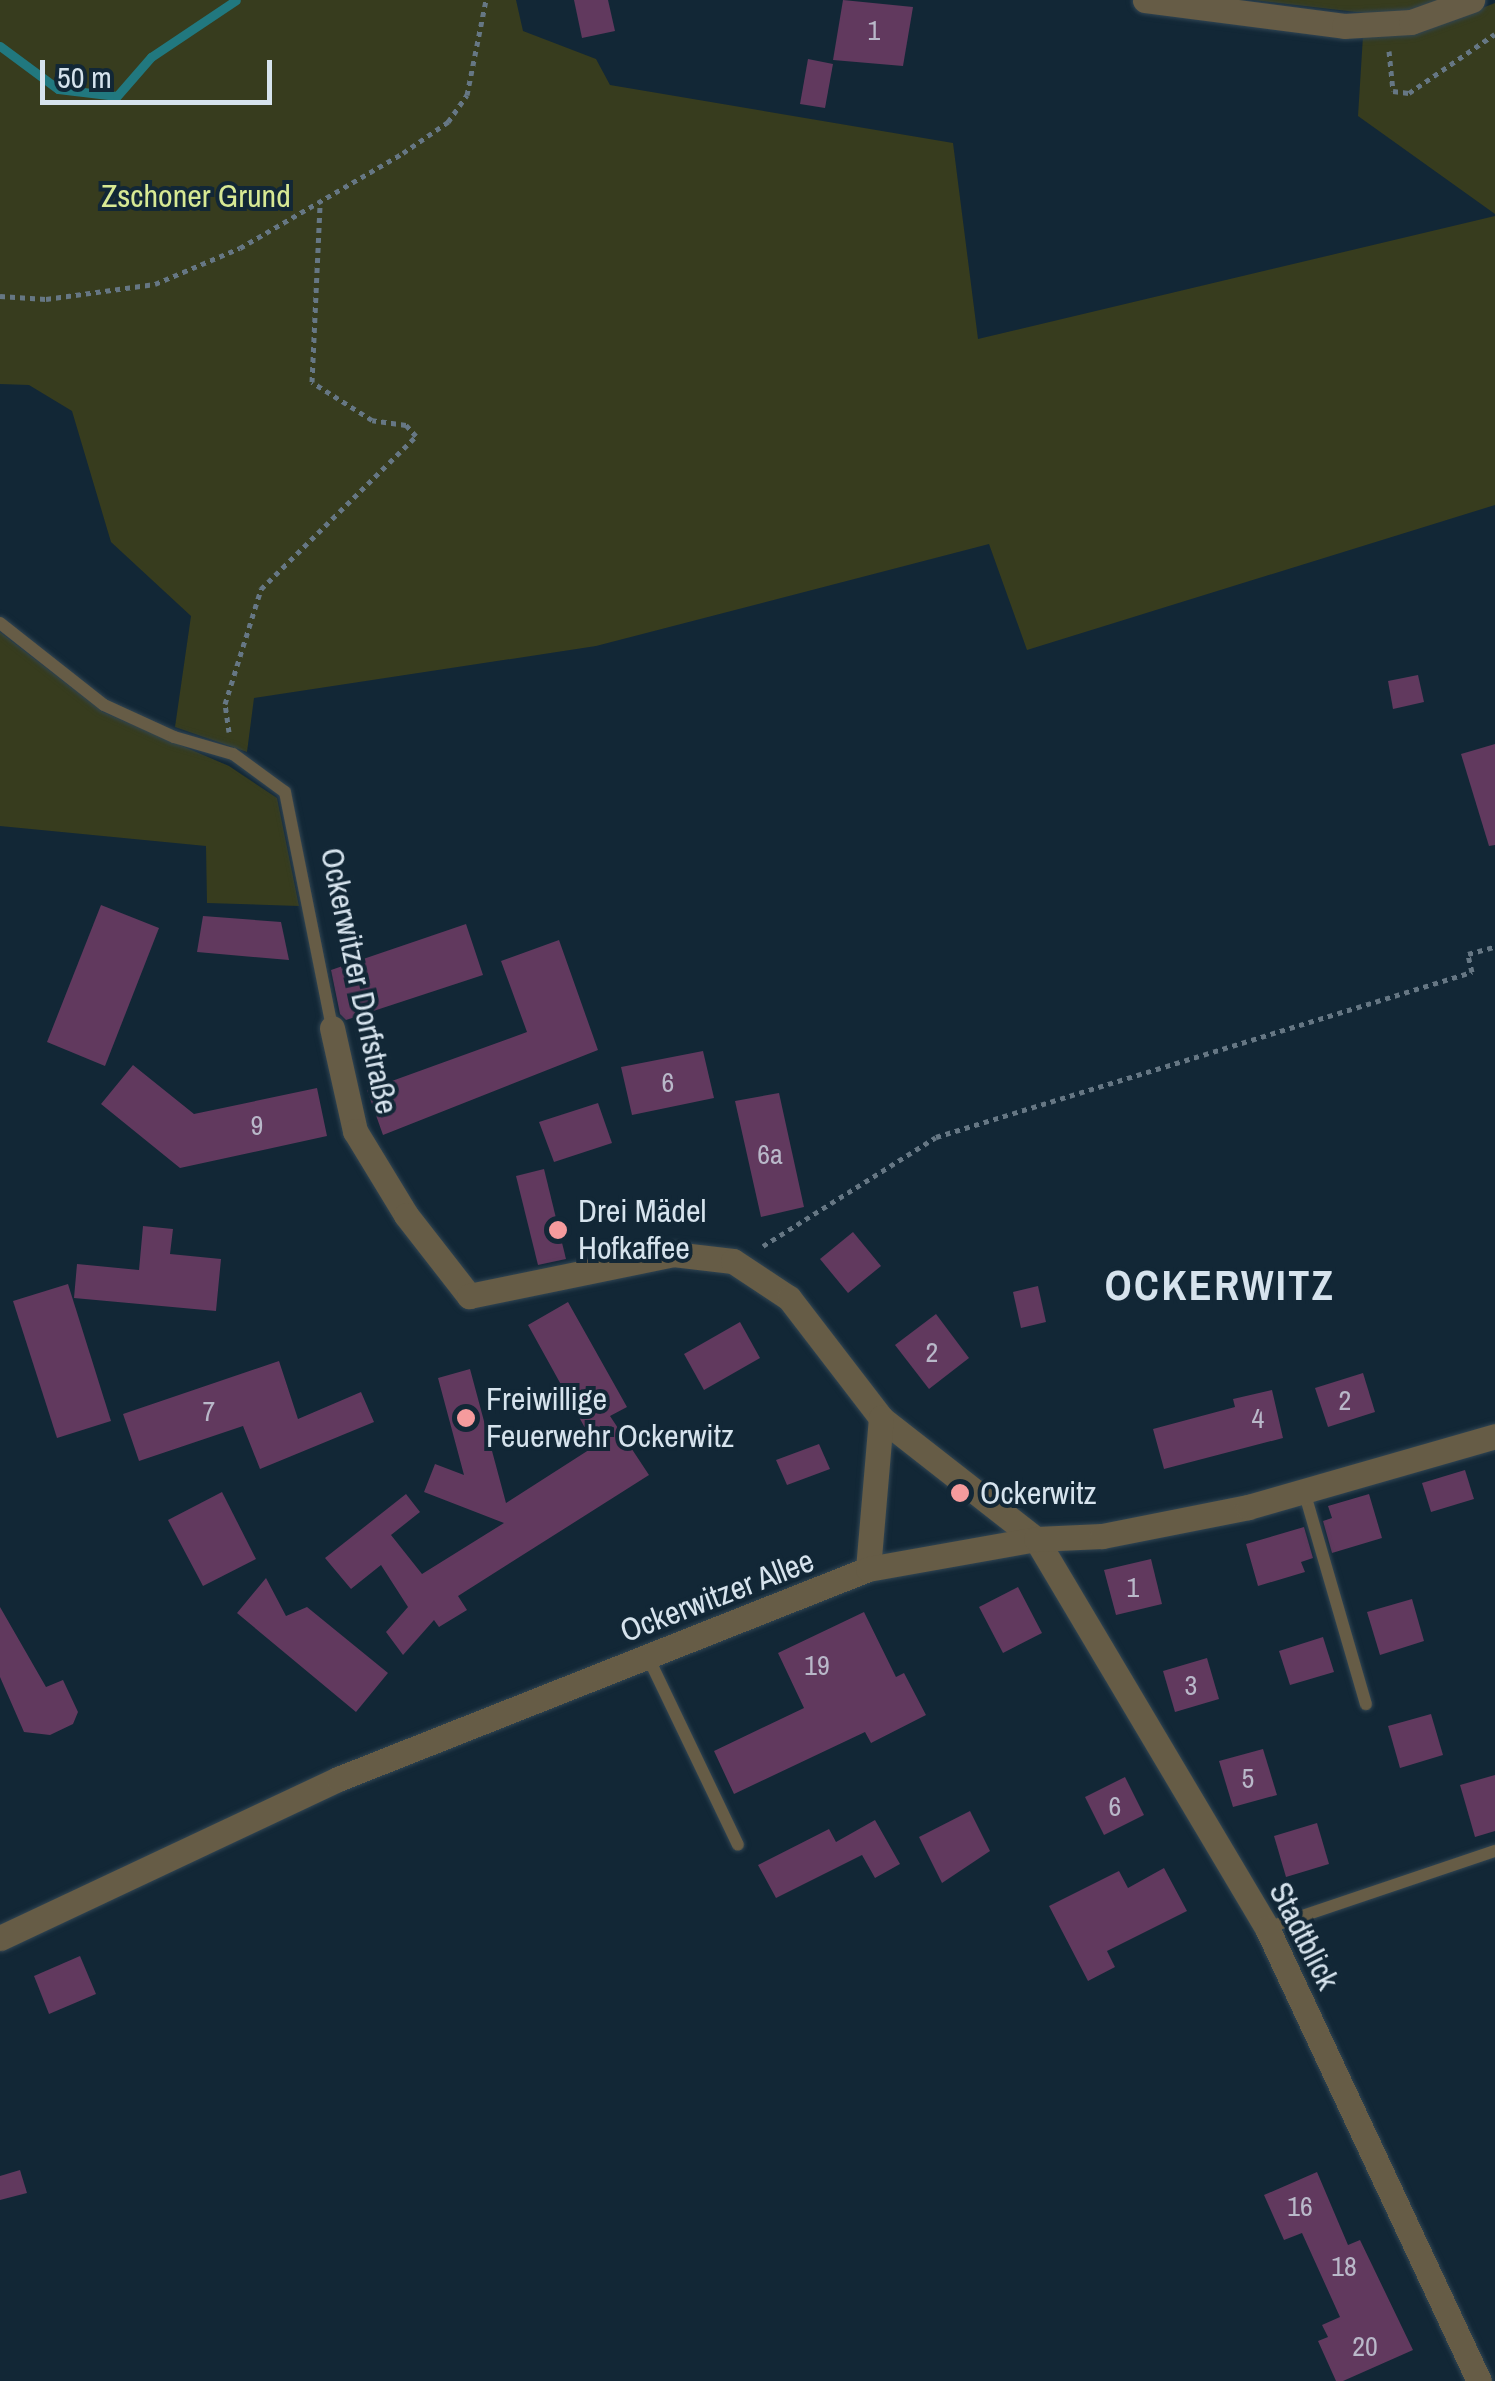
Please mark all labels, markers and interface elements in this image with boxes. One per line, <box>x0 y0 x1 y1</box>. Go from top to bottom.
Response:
house number: 1 <box>868 13 880 47</box>
scale bar <box>45 40 278 102</box>
text: 50 m <box>57 57 112 97</box>
park label: Zschoner Grund <box>101 177 291 215</box>
street label: Ockerwitzer Dorfstraße <box>312 844 406 1118</box>
house number: 6 <box>662 1065 674 1099</box>
house number: 9 <box>251 1108 263 1142</box>
house number: 6a <box>757 1137 783 1171</box>
place label: Drei Mädel Hofkaffee <box>578 1193 706 1268</box>
marker: Drei Mädel Hofkaffee <box>547 1219 569 1241</box>
district label: OCKERWITZ <box>1105 1260 1335 1310</box>
house number: 2 <box>926 1335 938 1369</box>
place label: Freiwillige Feuerwehr Ockerwitz <box>486 1381 734 1456</box>
house number: 2 <box>1339 1383 1351 1417</box>
house number: 7 <box>203 1394 215 1428</box>
house number: 4 <box>1252 1401 1264 1435</box>
marker: Freiwillige Feuerwehr Ockerwitz <box>455 1407 477 1429</box>
place label: Ockerwitz <box>980 1474 1097 1512</box>
marker: Ockerwitz <box>949 1482 971 1504</box>
street label: Ockerwitzer Allee <box>614 1541 820 1651</box>
house number: 1 <box>1127 1570 1139 1604</box>
house number: 19 <box>804 1648 830 1682</box>
house number: 3 <box>1185 1668 1197 1702</box>
house number: 5 <box>1242 1761 1254 1795</box>
house number: 6 <box>1109 1789 1121 1823</box>
street label: Stadtblick <box>1261 1876 1347 1996</box>
house number: 16 <box>1287 2189 1313 2223</box>
house number: 18 <box>1331 2249 1357 2283</box>
house number: 20 <box>1352 2329 1378 2363</box>

